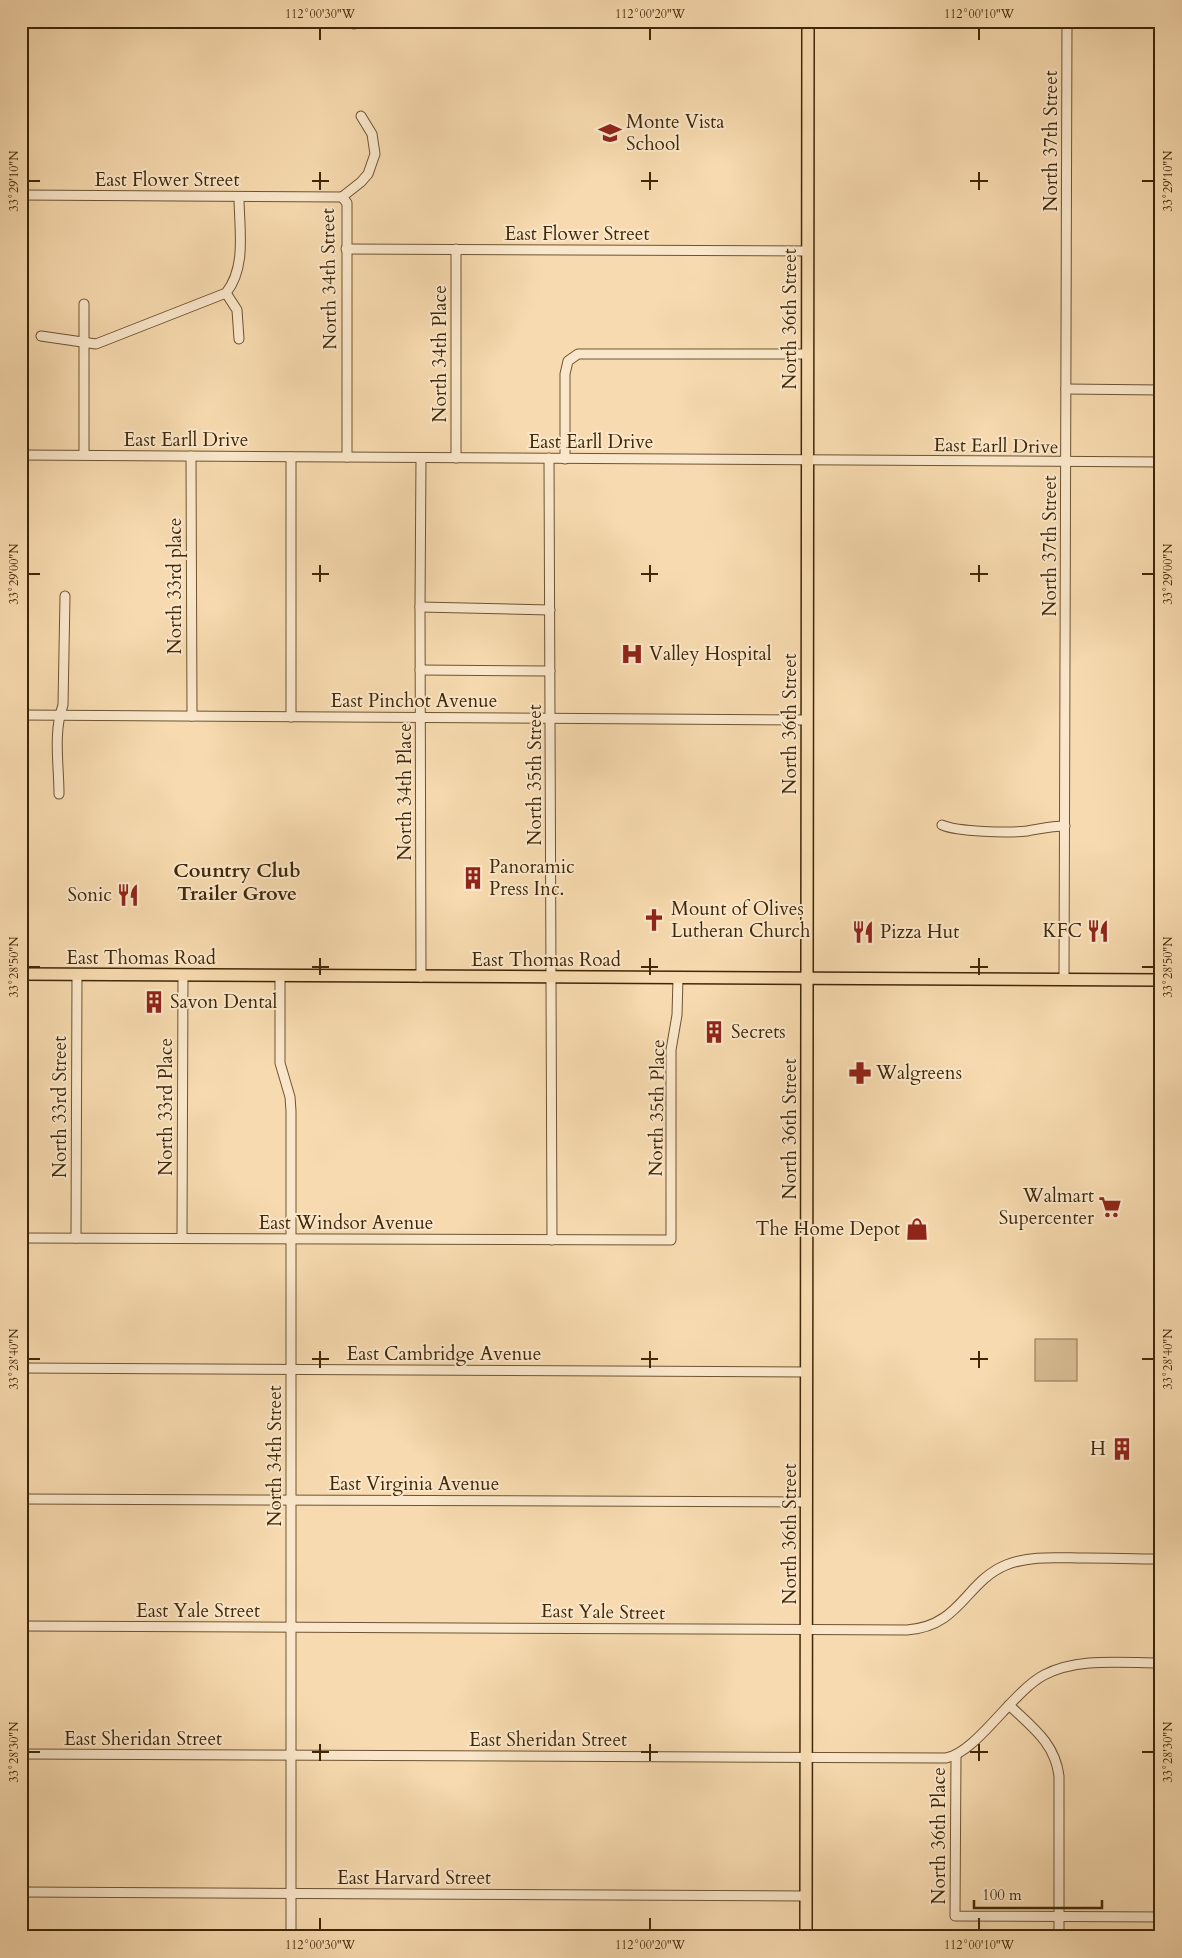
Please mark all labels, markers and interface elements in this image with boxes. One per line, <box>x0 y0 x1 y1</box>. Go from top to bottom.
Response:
text: 112°00'30"W <box>285 6 356 22</box>
text: 112°00'20"W <box>615 6 686 22</box>
text: 112°00'10"W <box>944 6 1015 22</box>
street label: North 37th Street <box>1038 70 1064 212</box>
place label: Monte Vista School <box>626 109 725 157</box>
school or university icon: Monte Vista School <box>597 120 623 146</box>
text: 33°29'10"N <box>6 150 22 211</box>
text: 33°29'10"N <box>1160 150 1176 211</box>
street label: East Flower Street <box>95 167 239 193</box>
street label: North 34th Street <box>315 208 343 350</box>
street label: East Flower Street <box>505 221 649 247</box>
street label: North 36th Street <box>777 248 803 390</box>
street label: North 34th Place <box>427 285 453 423</box>
street label: East Earll Drive <box>124 427 248 453</box>
street label: East Earll Drive <box>529 429 653 455</box>
street label: East Earll Drive <box>933 432 1059 460</box>
street label: North 37th Street <box>1037 475 1063 617</box>
street label: North 33rd place <box>162 518 188 655</box>
text: 33°29'00"N <box>6 543 22 604</box>
text: 33°29'00"N <box>1160 543 1176 604</box>
hospital icon: Valley Hospital <box>619 641 645 667</box>
place label: Valley Hospital <box>649 641 772 667</box>
street label: North 36th Street <box>777 653 803 795</box>
street label: East Pinchot Avenue <box>331 688 497 714</box>
street label: North 35th Street <box>522 704 548 846</box>
street label: North 34th Place <box>392 723 418 861</box>
place label: Panoramic Press Inc. <box>489 854 575 902</box>
district label: Country Club Trailer Grove <box>173 857 301 907</box>
building icon: Panoramic Press Inc. <box>460 865 486 891</box>
place label: Sonic <box>67 882 112 908</box>
restaurant icon: Sonic <box>115 882 141 908</box>
place label: Mount of Olives Lutheran Church <box>671 896 811 944</box>
church icon: Mount of Olives Lutheran Church <box>641 907 667 933</box>
place label: KFC <box>1043 918 1082 944</box>
restaurant icon: KFC <box>1085 918 1111 944</box>
restaurant icon: Pizza Hut <box>850 919 876 945</box>
place label: Pizza Hut <box>880 919 959 945</box>
text: 33°28'50"N <box>6 936 22 997</box>
text: 33°28'50"N <box>1160 936 1176 997</box>
street label: East Thomas Road <box>66 945 216 971</box>
street label: East Thomas Road <box>471 947 621 973</box>
building icon: Savon Dental <box>141 989 167 1015</box>
place label: Savon Dental <box>170 989 278 1015</box>
building icon: Secrets <box>701 1019 727 1045</box>
place label: Secrets <box>731 1019 786 1045</box>
street label: North 33rd Street <box>47 1036 73 1178</box>
street label: North 33rd Place <box>153 1038 179 1176</box>
street label: North 35th Place <box>643 1039 671 1177</box>
street label: North 36th Street <box>777 1058 803 1200</box>
pharmacy icon: Walgreens <box>847 1060 873 1086</box>
place label: Walgreens <box>875 1060 962 1086</box>
place label: Walmart Supercenter <box>999 1183 1094 1231</box>
supermarket icon: Walmart Supercenter <box>1097 1194 1123 1220</box>
street label: East Windsor Avenue <box>259 1210 433 1236</box>
place label: The Home Depot <box>756 1216 900 1242</box>
shop icon: The Home Depot <box>904 1216 930 1242</box>
text: 33°28'40"N <box>6 1328 22 1389</box>
text: 33°28'40"N <box>1160 1328 1176 1389</box>
street label: East Cambridge Avenue <box>347 1341 541 1367</box>
street label: North 34th Street <box>262 1385 288 1527</box>
place label: H <box>1090 1436 1106 1462</box>
building icon: H <box>1109 1436 1135 1462</box>
street label: North 36th Street <box>777 1463 803 1605</box>
street label: East Virginia Avenue <box>329 1471 499 1497</box>
street label: East Yale Street <box>136 1598 260 1624</box>
street label: East Yale Street <box>541 1598 665 1626</box>
text: 33°28'30"N <box>6 1721 22 1782</box>
text: 33°28'30"N <box>1160 1721 1176 1782</box>
street label: East Sheridan Street <box>64 1726 222 1752</box>
street label: East Sheridan Street <box>469 1727 627 1753</box>
street label: North 36th Place <box>926 1767 952 1905</box>
street label: East Harvard Street <box>337 1865 491 1891</box>
scale bar <box>974 1878 1102 1910</box>
text: 100 m <box>982 1885 1022 1905</box>
text: 112°00'30"W <box>285 1937 356 1953</box>
text: 112°00'20"W <box>615 1937 686 1953</box>
text: 112°00'10"W <box>944 1937 1015 1953</box>

